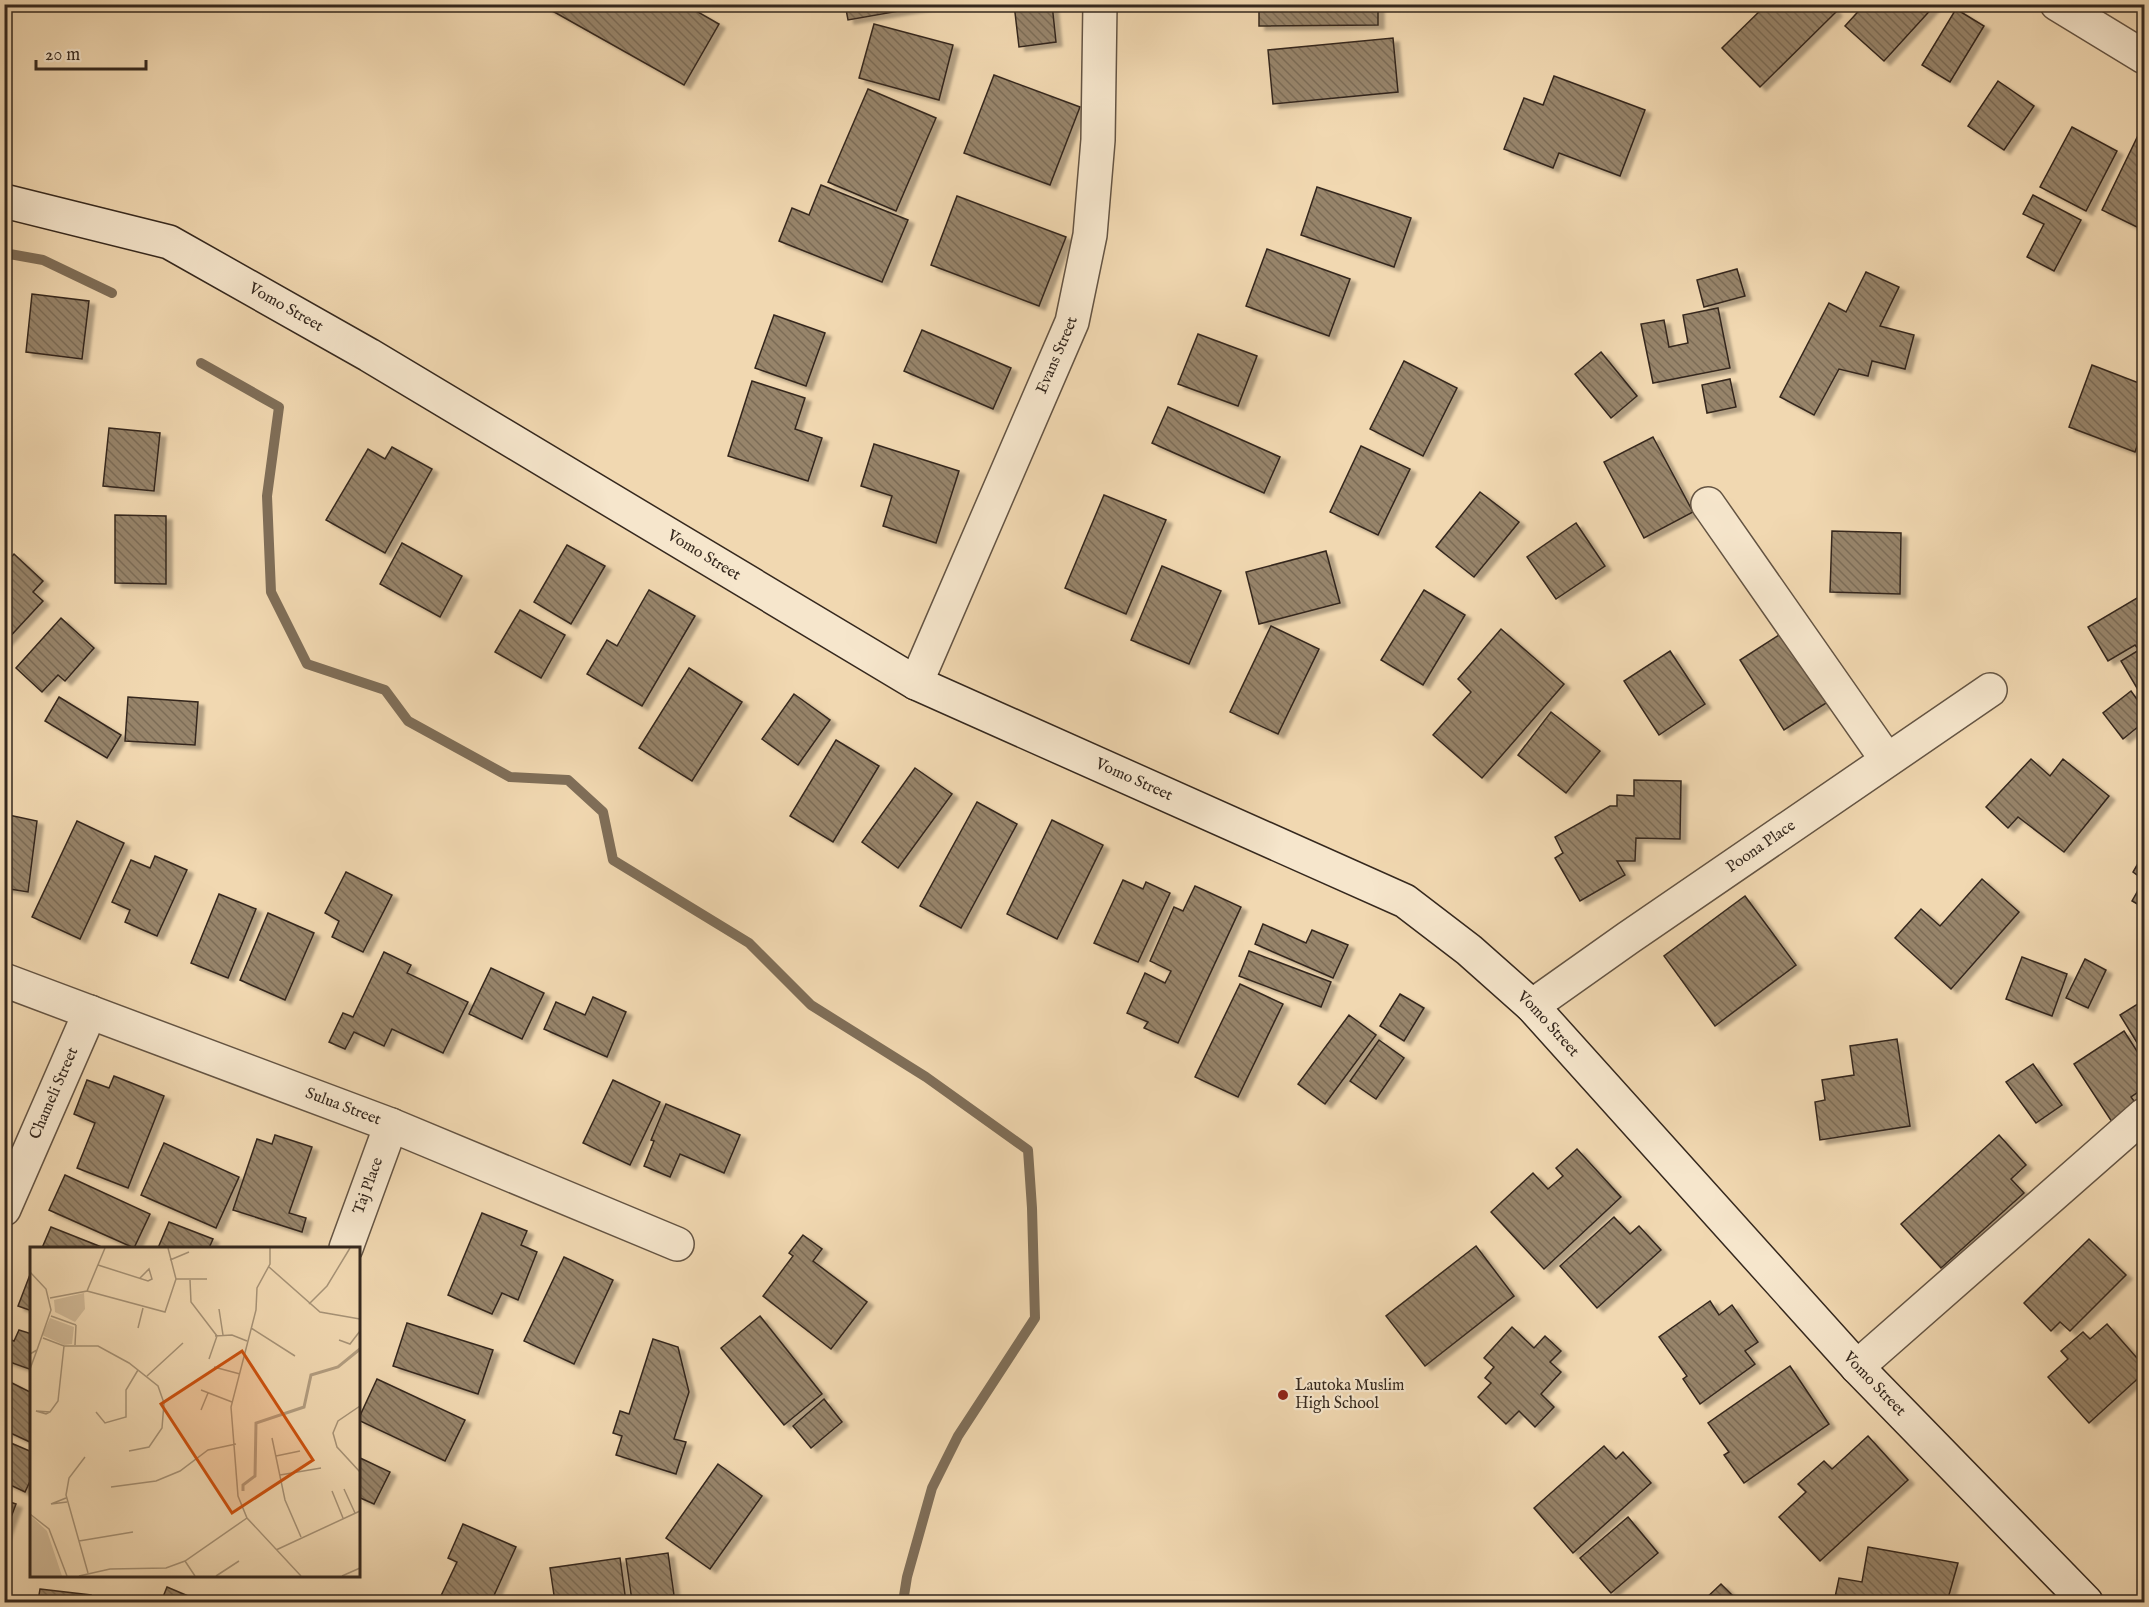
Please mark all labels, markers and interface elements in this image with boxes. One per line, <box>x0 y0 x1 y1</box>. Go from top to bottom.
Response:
scale bar <box>36 33 146 71</box>
text: 20 m <box>45 44 80 67</box>
street label: Vomo Street <box>244 278 327 337</box>
street label: Evans Street <box>1032 315 1083 397</box>
street label: Vomo Street <box>662 525 745 586</box>
street label: Vomo Street <box>1091 754 1176 806</box>
street label: Poona Place <box>1723 816 1800 878</box>
street label: Vomo Street <box>1512 987 1584 1062</box>
street label: Chameli Street <box>26 1044 83 1143</box>
street label: Sulua Street <box>302 1084 384 1130</box>
street label: Taj Place <box>349 1155 388 1217</box>
inset map <box>30 1247 360 1577</box>
street label: Vomo Street <box>1838 1347 1910 1421</box>
place label: Lautoka Muslim High School <box>1295 1376 1404 1414</box>
marker: Lautoka Muslim High School <box>1276 1388 1290 1402</box>

